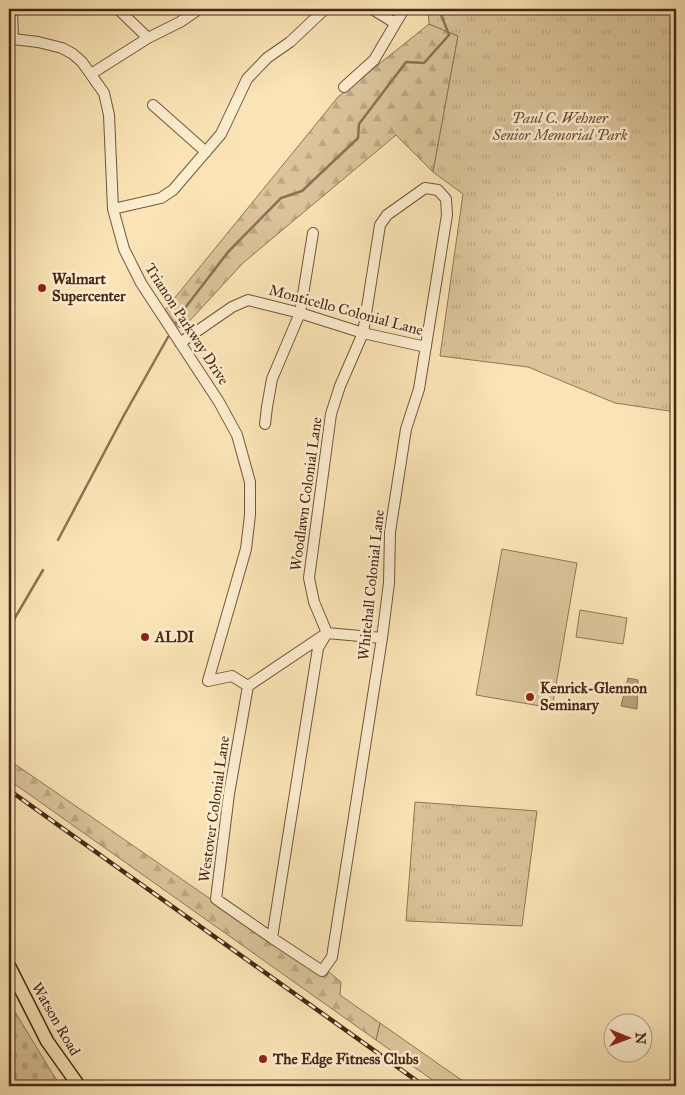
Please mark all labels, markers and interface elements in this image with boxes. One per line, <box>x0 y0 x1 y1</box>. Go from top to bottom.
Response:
park label: Paul C. Wehner Senior Memorial Park <box>491 109 628 144</box>
street label: Trianon Parkway Drive <box>141 260 233 388</box>
place label: Walmart Supercenter <box>52 270 126 306</box>
street label: Monticello Colonial Lane <box>267 281 425 339</box>
marker: Walmart Supercenter <box>36 282 48 294</box>
street label: Woodlawn Colonial Lane <box>286 416 326 572</box>
street label: Whitehall Colonial Lane <box>354 509 388 661</box>
place label: ALDI <box>154 628 195 646</box>
marker: ALDI <box>139 631 151 643</box>
place label: Kenrick-Glennon Seminary <box>540 679 648 715</box>
marker: Kenrick-Glennon Seminary <box>524 691 536 703</box>
street label: Westover Colonial Lane <box>195 735 233 883</box>
street label: Watson Road <box>28 979 84 1059</box>
north arrow <box>602 1012 652 1062</box>
text: N <box>632 1032 649 1044</box>
place label: The Edge Fitness Clubs <box>272 1050 419 1069</box>
marker: The Edge Fitness Clubs <box>257 1053 269 1065</box>

